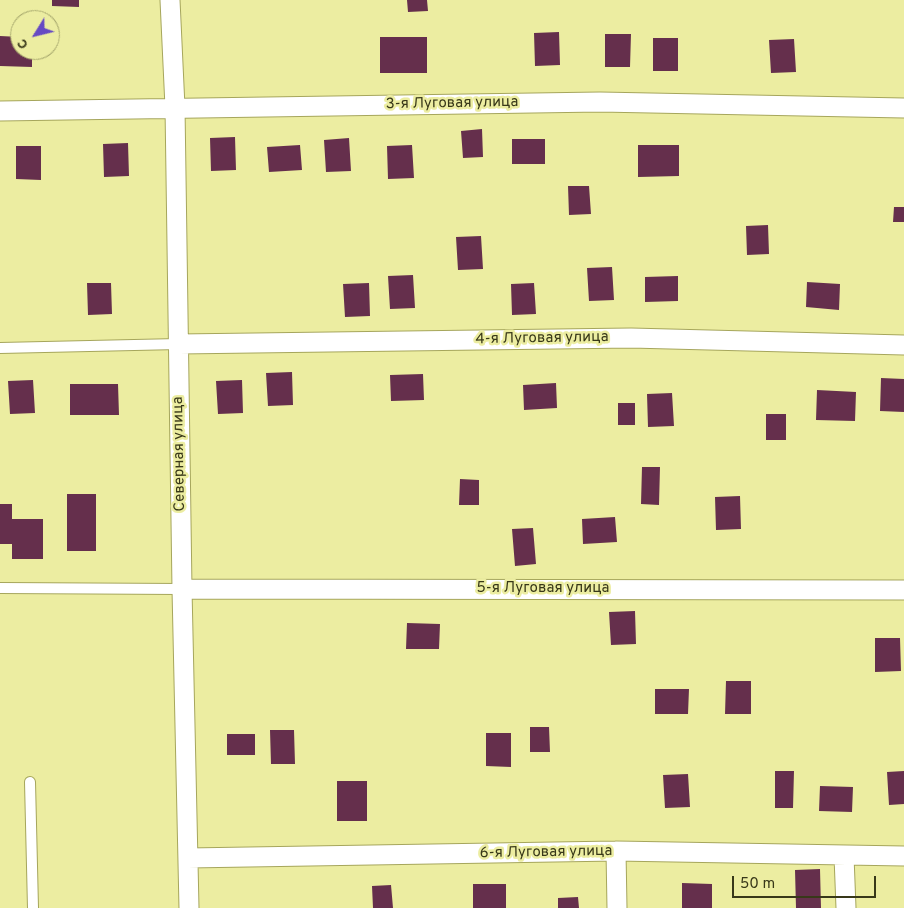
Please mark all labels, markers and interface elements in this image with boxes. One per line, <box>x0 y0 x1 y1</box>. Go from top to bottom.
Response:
north arrow <box>10 10 60 60</box>
text: С <box>14 35 33 52</box>
street label: 3-я Луговая улица <box>386 94 518 114</box>
street label: 4-я Луговая улица <box>475 329 609 349</box>
street label: Северная улица <box>170 396 190 512</box>
street label: 5-я Луговая улица <box>476 580 610 598</box>
street label: 6-я Луговая улица <box>480 843 612 863</box>
scale bar <box>734 866 878 898</box>
text: 50 m <box>740 875 775 894</box>

